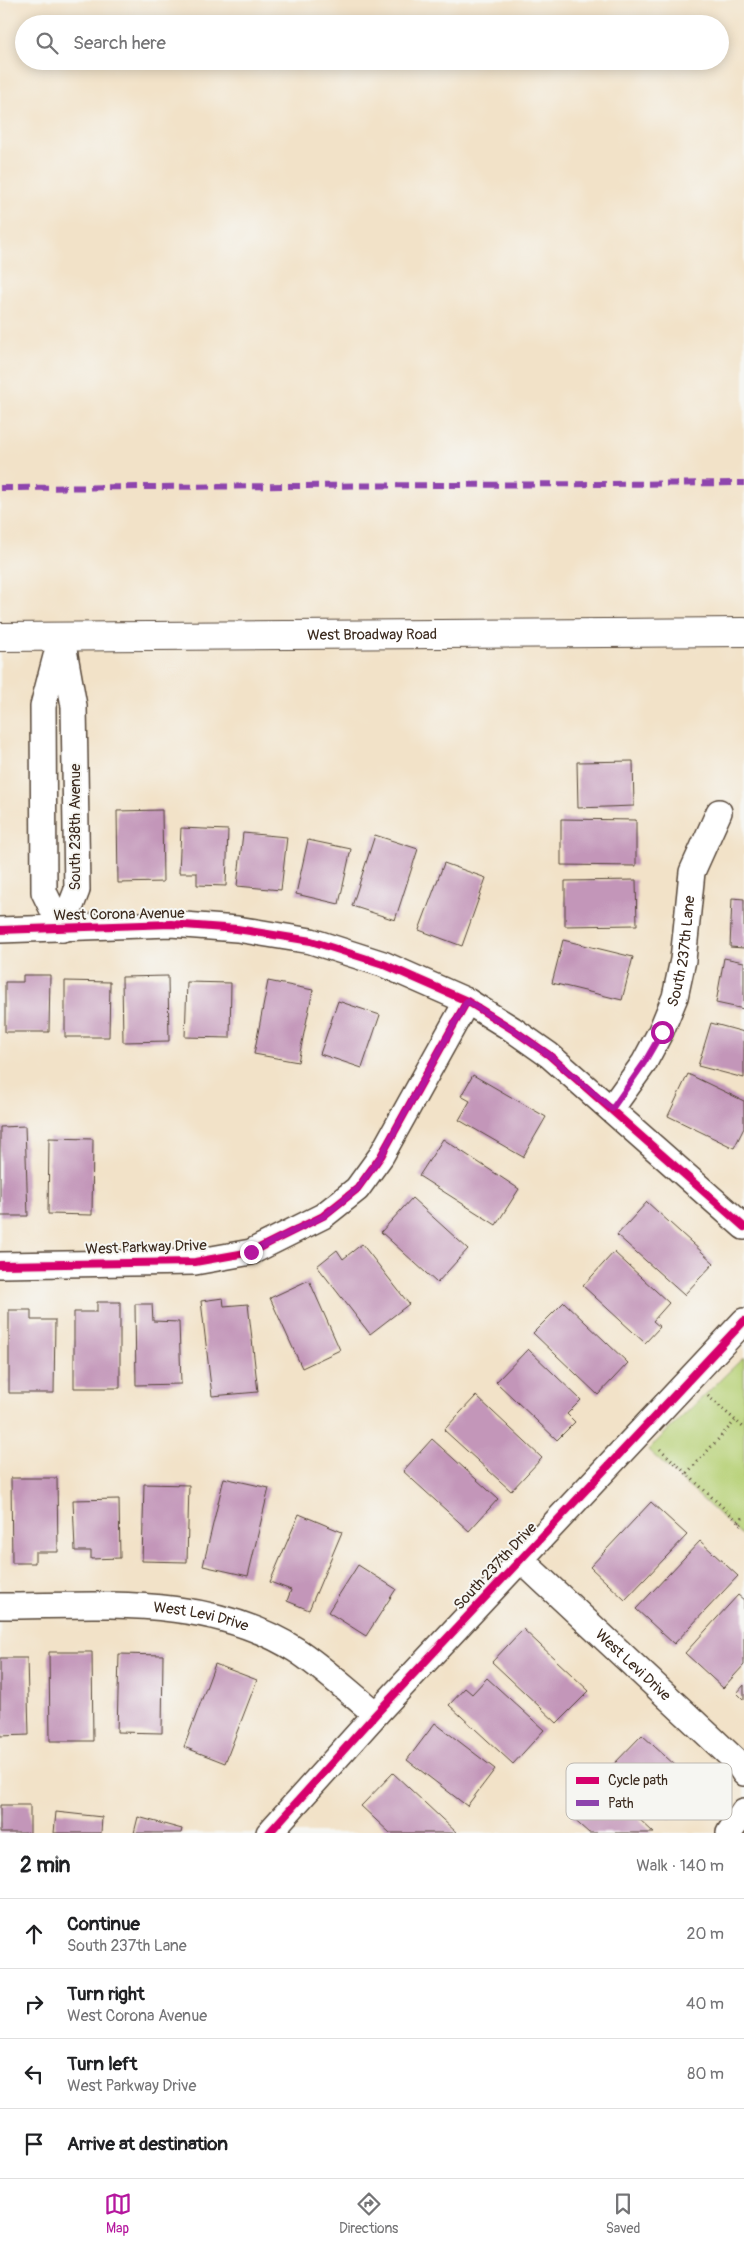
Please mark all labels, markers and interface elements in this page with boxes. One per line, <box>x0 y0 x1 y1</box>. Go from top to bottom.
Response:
search box <box>15 15 729 70</box>
icon: search <box>33 29 61 57</box>
text: Search here <box>73 31 166 55</box>
street label: West Broadway Road <box>307 625 437 645</box>
street label: South 238th Avenue <box>66 763 85 891</box>
street label: South 237th Lane <box>663 894 700 1010</box>
street label: West Corona Avenue <box>53 904 185 925</box>
route start <box>651 1021 674 1044</box>
street label: West Parkway Drive <box>85 1236 208 1259</box>
route end <box>240 1241 263 1264</box>
street label: South 237th Drive <box>450 1518 541 1614</box>
street label: West Levi Drive <box>153 1598 252 1636</box>
street label: West Levi Drive <box>591 1625 675 1706</box>
legend <box>566 1763 732 1820</box>
text: Cycle path <box>608 1772 668 1789</box>
text: Path <box>608 1795 633 1812</box>
text: 2 min <box>20 1852 70 1879</box>
text: Walk · 140 m <box>636 1856 724 1876</box>
text: Continue <box>67 1912 140 1936</box>
icon: ahead <box>20 1920 48 1948</box>
text: 20 m <box>686 1924 724 1944</box>
text: South 237th Lane <box>67 1936 187 1956</box>
text: Turn right <box>67 1982 145 2006</box>
icon: right <box>20 1990 48 2018</box>
text: 40 m <box>686 1994 724 2014</box>
text: West Corona Avenue <box>67 2006 207 2026</box>
text: Turn left <box>67 2052 137 2076</box>
icon: left <box>20 2060 48 2088</box>
text: 80 m <box>687 2064 724 2084</box>
text: West Parkway Drive <box>67 2076 196 2096</box>
icon: arrive <box>20 2130 48 2158</box>
text: Arrive at destination <box>67 2132 228 2156</box>
tab: Map <box>104 2190 132 2237</box>
tab: Directions <box>339 2190 398 2237</box>
tab: Saved <box>606 2190 640 2237</box>

